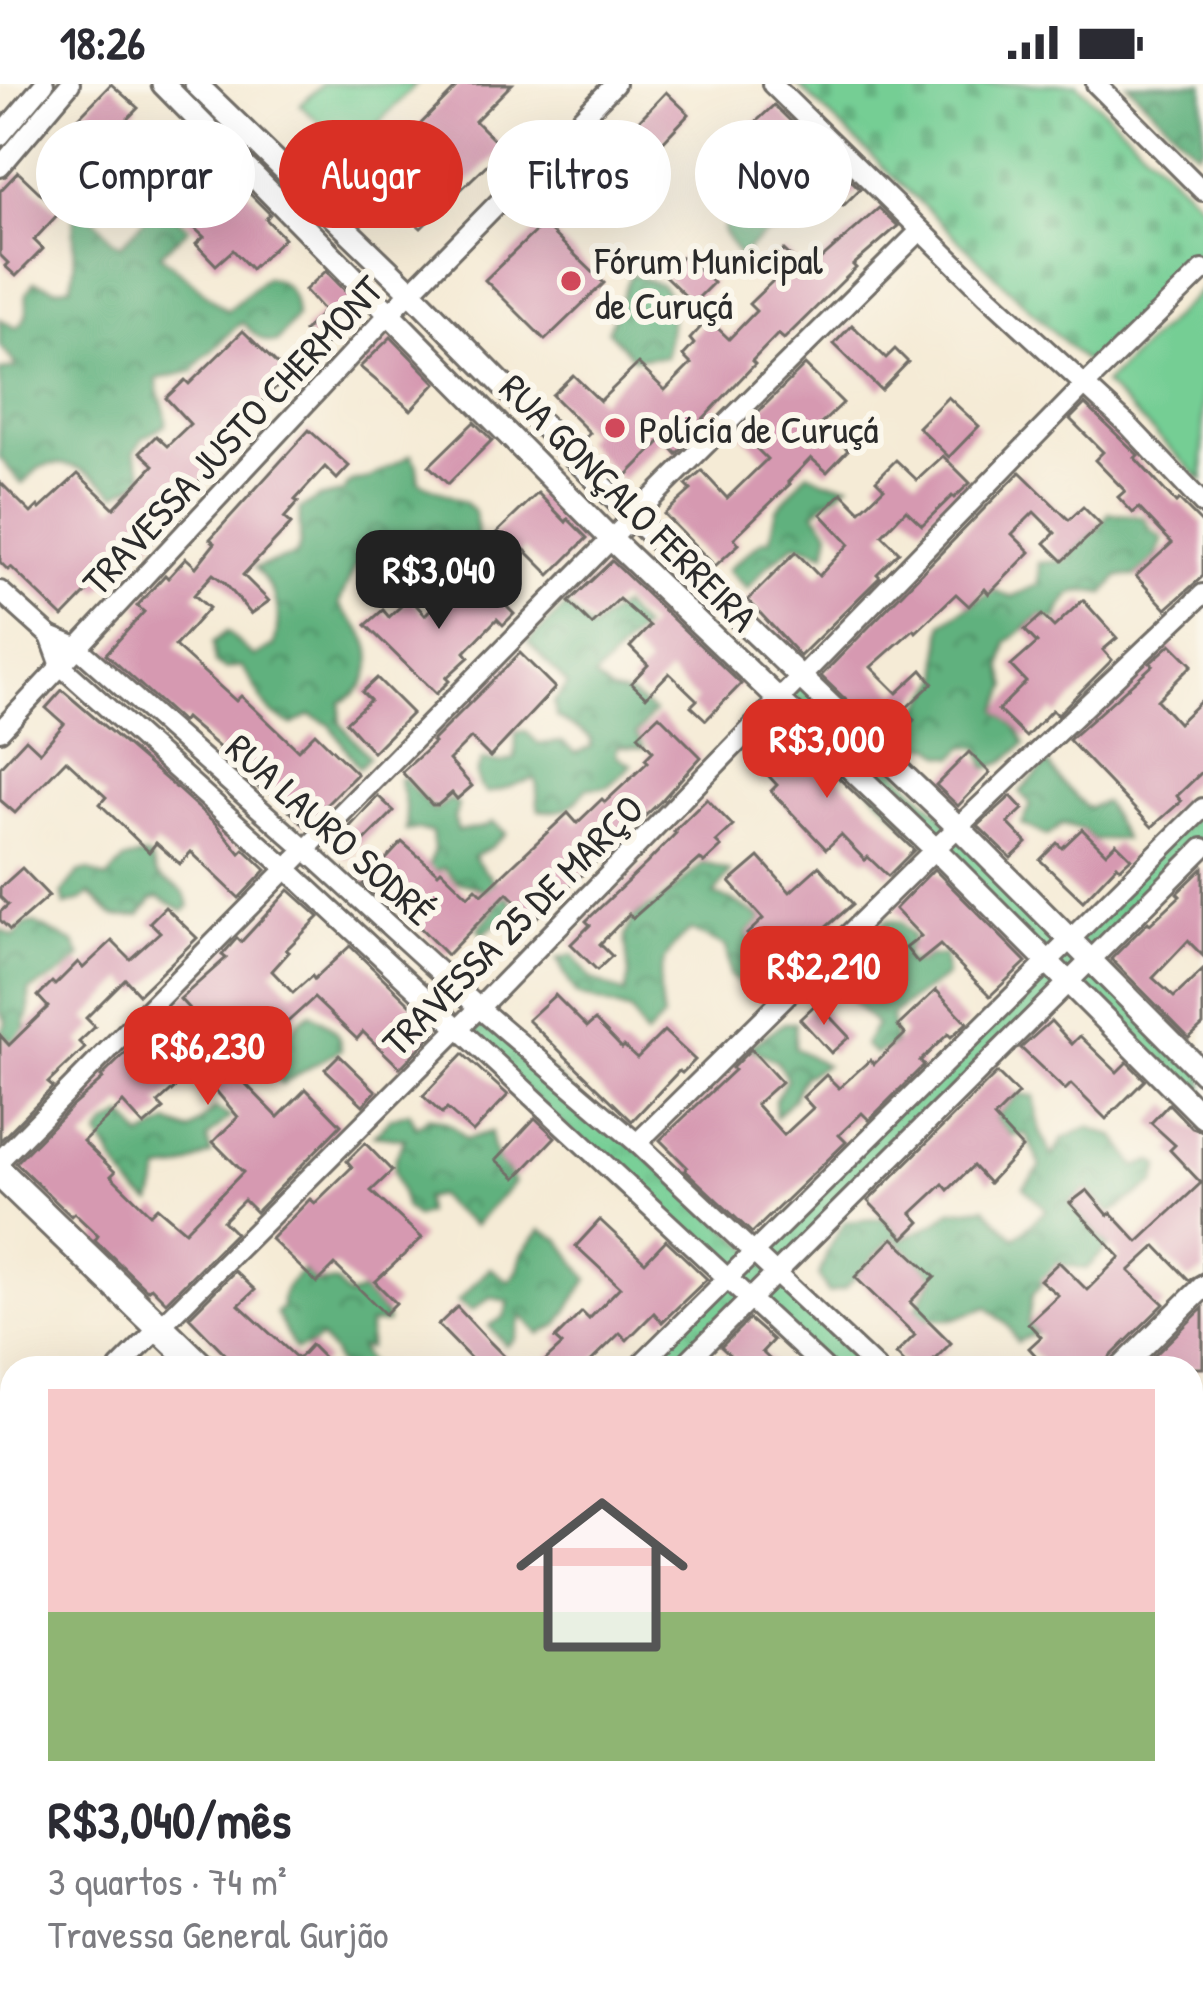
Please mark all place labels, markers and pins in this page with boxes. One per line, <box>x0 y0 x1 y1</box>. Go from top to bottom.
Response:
place label: Fórum Municipal de Curuçá <box>594 233 823 331</box>
marker: Fórum Municipal de Curuçá <box>558 268 584 294</box>
place label: Polícia de Curuçá <box>639 402 878 455</box>
marker: Polícia de Curuçá <box>602 415 628 441</box>
pin: R$3,040 <box>328 530 550 632</box>
pin: R$3,000 <box>716 699 938 801</box>
pin: R$2,210 <box>713 926 935 1028</box>
pin: R$6,230 <box>97 1006 319 1108</box>

